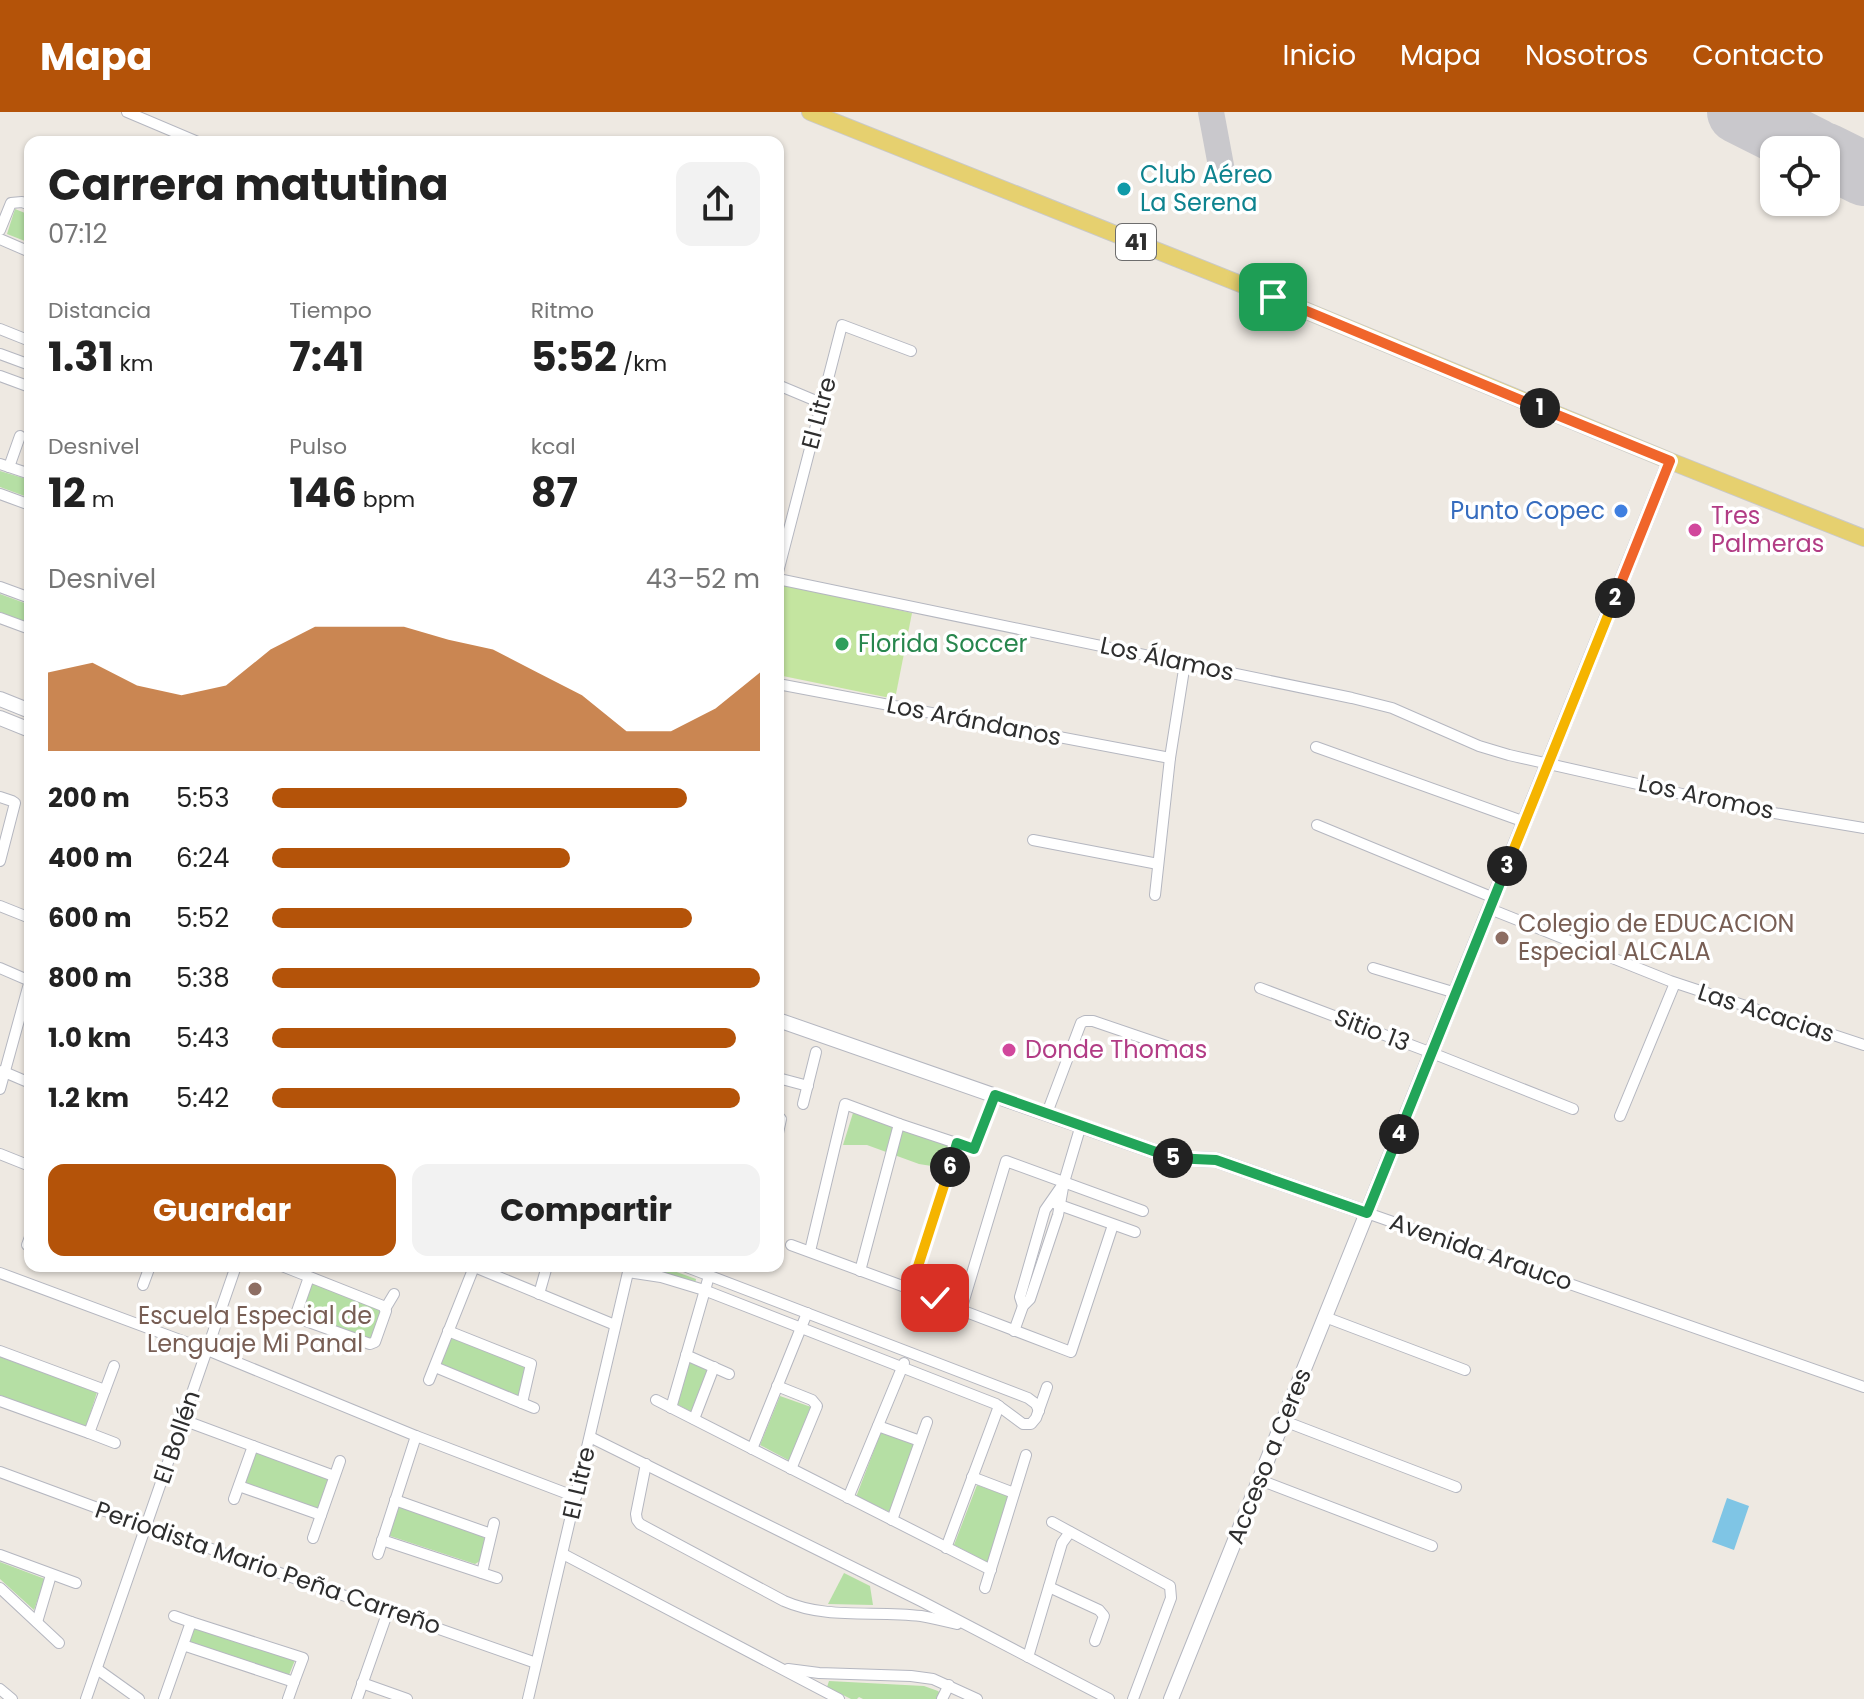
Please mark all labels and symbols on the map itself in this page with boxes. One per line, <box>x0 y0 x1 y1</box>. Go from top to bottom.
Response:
place label: Club Aéreo La Serena <box>1140 158 1273 219</box>
marker: Club Aéreo La Serena <box>1115 180 1133 198</box>
road number: 41 <box>1116 224 1156 260</box>
pin <box>1239 263 1307 331</box>
street label: El Litre <box>793 373 844 453</box>
pin: 1 <box>1520 388 1560 428</box>
place label: Punto Copec <box>1450 494 1605 527</box>
place label: Tres Palmeras <box>1711 499 1824 560</box>
marker: Punto Copec <box>1612 502 1630 520</box>
marker: Tres Palmeras <box>1686 521 1704 539</box>
pin: 2 <box>1595 578 1635 618</box>
place label: Florida Soccer <box>858 627 1028 660</box>
street label: Los Álamos <box>1097 628 1237 689</box>
marker: Florida Soccer <box>833 635 851 653</box>
street label: Los Arándanos <box>884 687 1064 754</box>
street label: Los Aromos <box>1635 766 1777 827</box>
pin: 3 <box>1487 846 1527 886</box>
place label: Colegio de EDUCACION Especial ALCALA <box>1518 907 1794 968</box>
marker: Colegio de EDUCACION Especial ALCALA <box>1493 929 1511 947</box>
street label: Las Acacias <box>1694 975 1839 1050</box>
street label: Sitio 13 <box>1330 1000 1415 1059</box>
place label: Donde Thomas <box>1025 1033 1207 1066</box>
marker: Donde Thomas <box>1000 1041 1018 1059</box>
pin: 4 <box>1379 1114 1419 1154</box>
pin: 5 <box>1153 1138 1193 1178</box>
pin: 6 <box>930 1147 970 1187</box>
street label: Avenida Arauco <box>1385 1205 1577 1298</box>
pin <box>901 1264 969 1332</box>
marker: Escuela Especial de Lenguaje Mi Panal <box>246 1280 264 1298</box>
place label: Escuela Especial de Lenguaje Mi Panal <box>138 1299 372 1360</box>
street label: Acceso a Ceres <box>1218 1363 1319 1549</box>
street label: El Bollén <box>145 1386 208 1488</box>
street label: El Litre <box>554 1443 603 1522</box>
street label: Periodista Mario Peña Carreño <box>91 1493 445 1642</box>

